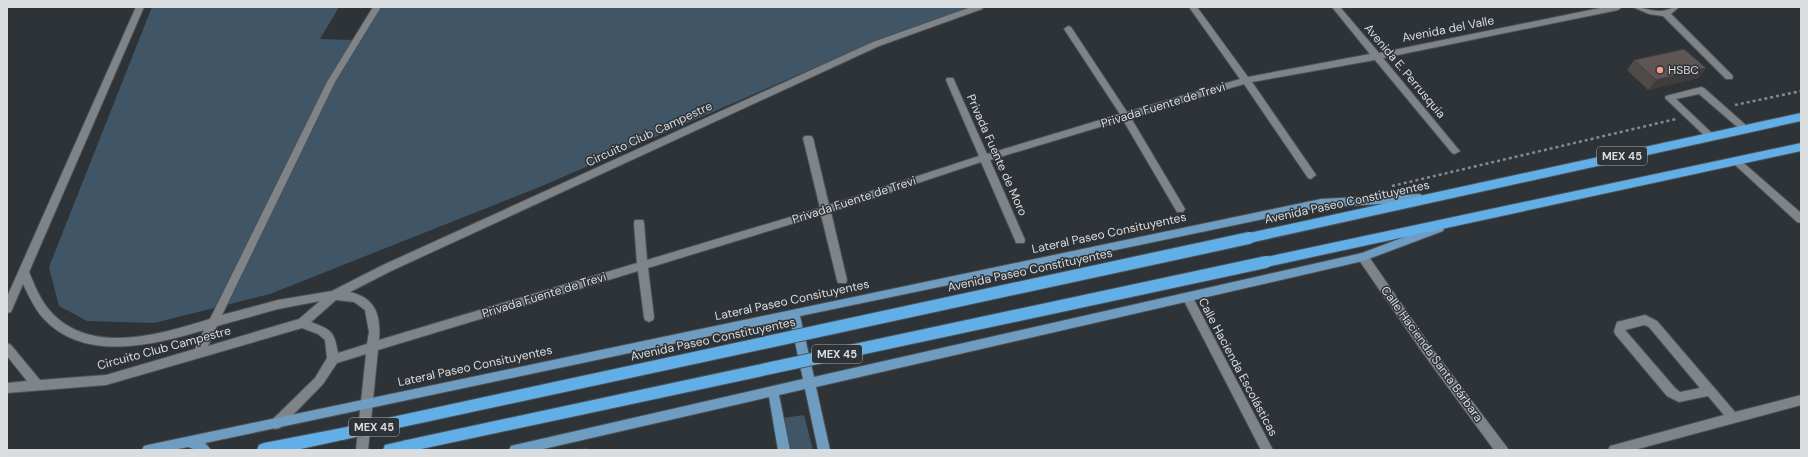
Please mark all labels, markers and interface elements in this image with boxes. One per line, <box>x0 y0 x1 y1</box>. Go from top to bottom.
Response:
street label: Avenida del Valle <box>1401 12 1496 46</box>
street label: Avenida E. Perrusquia <box>1361 20 1449 122</box>
place label: HSBC <box>1668 62 1699 78</box>
marker: HSBC <box>1655 65 1665 75</box>
street label: Privada Fuente de Trevi <box>1099 78 1227 132</box>
street label: Privada Fuente de Moro <box>963 92 1031 218</box>
street label: Circuito Club Campestre <box>583 98 715 170</box>
road number: MEX 45 <box>1597 147 1647 165</box>
street label: Privada Fuente de Trevi <box>790 172 918 228</box>
street label: Avenida Paseo Constituyentes <box>1263 177 1431 227</box>
street label: Lateral Paseo Consituyentes <box>1030 209 1188 257</box>
street label: Avenida Paseo Constituyentes <box>946 245 1114 295</box>
street label: Privada Fuente de Trevi <box>480 268 608 322</box>
street label: Lateral Paseo Consituyentes <box>713 276 871 324</box>
street label: Calle Hacienda Santa Bárbara <box>1377 283 1487 425</box>
street label: Calle Hacienda Escolásticas <box>1195 295 1281 439</box>
street label: Avenida Paseo Constituyentes <box>629 314 797 364</box>
street label: Circuito Club Campestre <box>95 322 233 374</box>
street label: Lateral Paseo Consituyentes <box>396 342 554 390</box>
road number: MEX 45 <box>812 345 862 363</box>
road number: MEX 45 <box>349 418 399 436</box>

